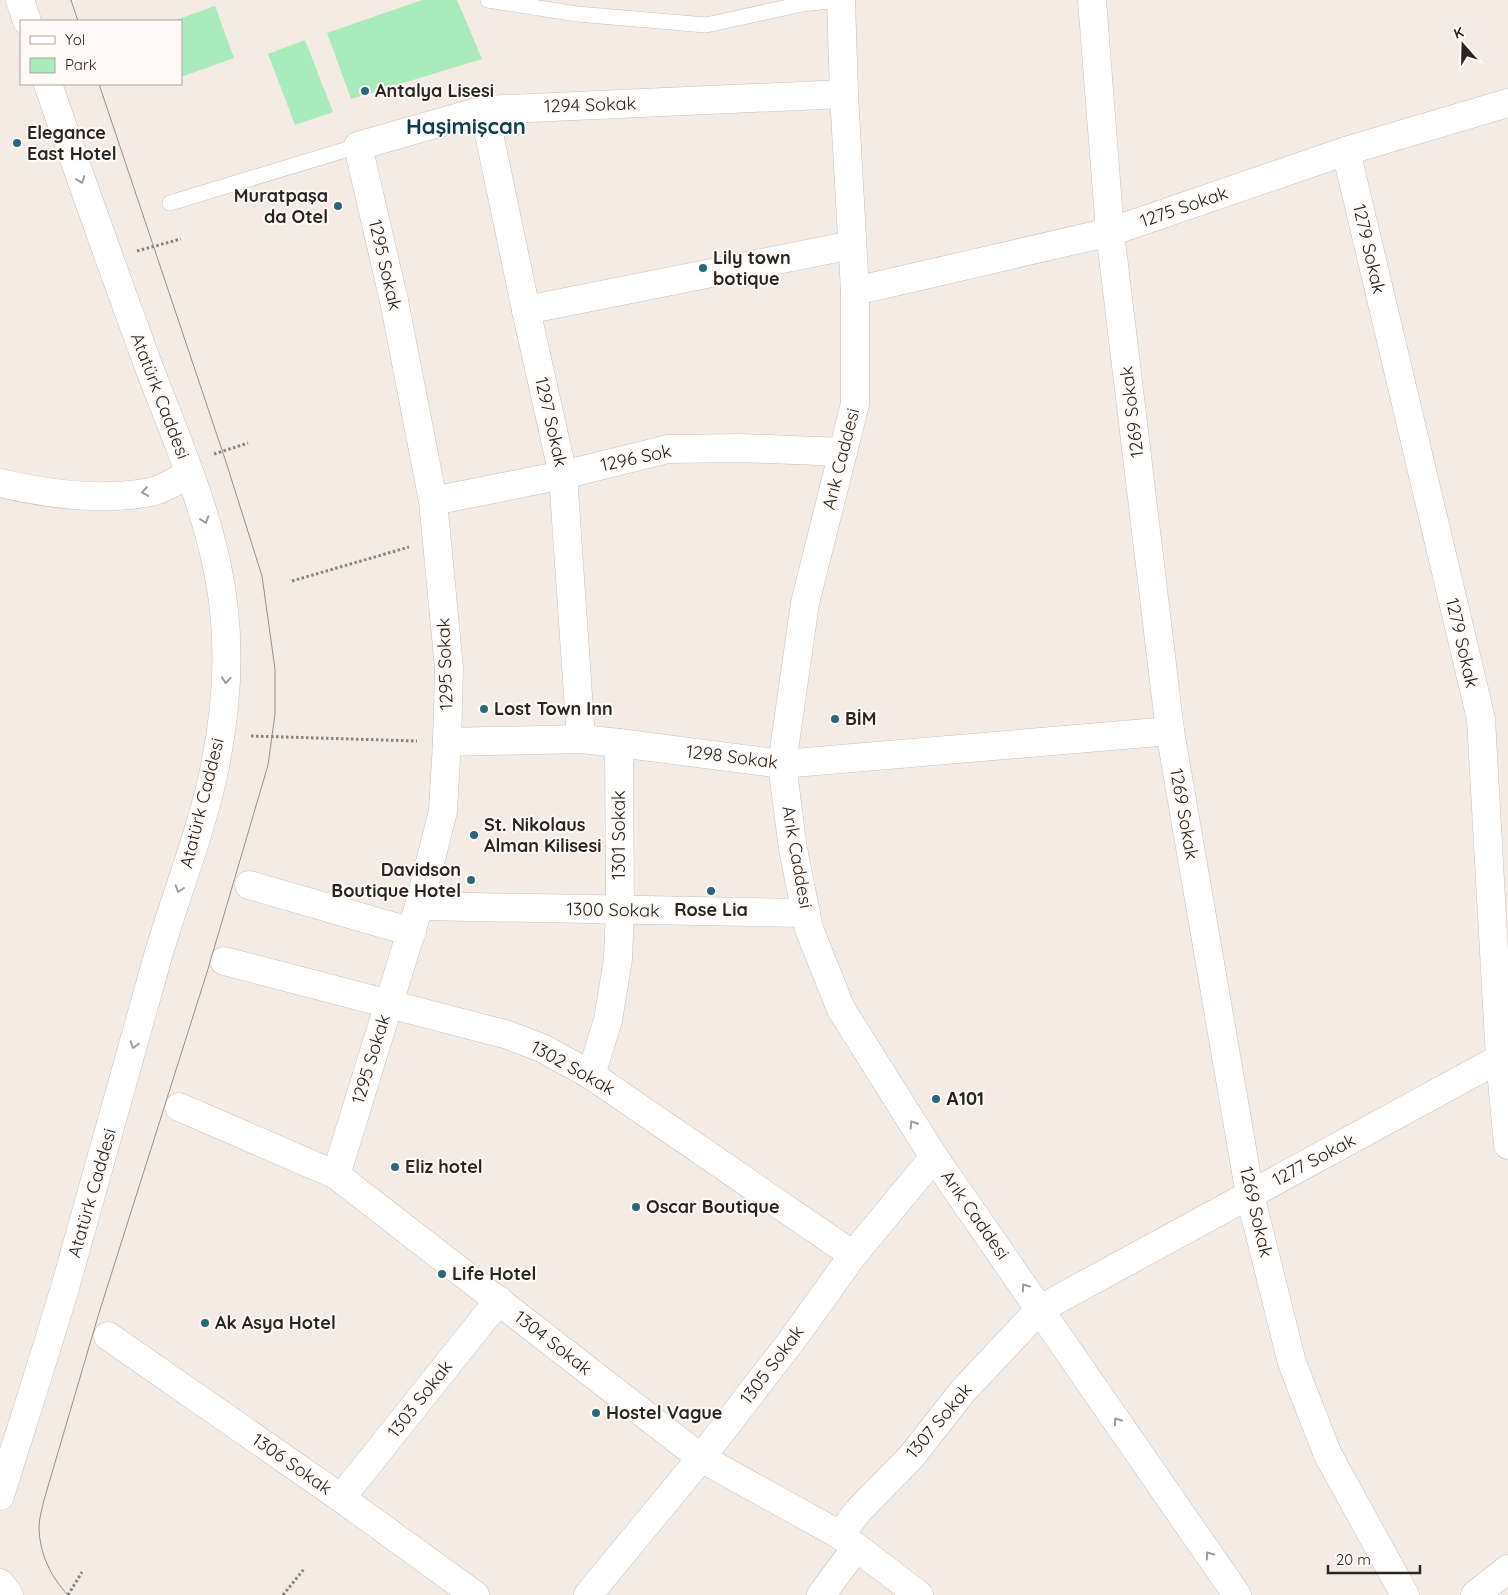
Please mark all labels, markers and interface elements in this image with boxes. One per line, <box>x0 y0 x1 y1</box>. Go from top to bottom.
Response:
legend <box>20 20 182 85</box>
north arrow <box>1438 20 1488 70</box>
text: K <box>1451 23 1466 43</box>
text: Yol <box>65 30 85 49</box>
text: Park <box>65 55 97 74</box>
place label: Antalya Lisesi <box>375 79 494 102</box>
marker: Antalya Lisesi <box>359 85 371 97</box>
street label: 1294 Sokak <box>544 91 636 118</box>
district label: Haşimişcan <box>406 112 526 140</box>
place label: Elegance East Hotel <box>27 121 117 165</box>
marker: Elegance East Hotel <box>11 137 23 149</box>
one-way arrow <box>75 175 85 183</box>
street label: 1275 Sokak <box>1137 181 1231 232</box>
place label: Muratpaşa da Otel <box>234 184 328 228</box>
marker: Muratpaşa da Otel <box>332 200 344 212</box>
street label: 1279 Sokak <box>1348 202 1391 296</box>
street label: 1295 Sokak <box>364 217 407 313</box>
place label: Lily town botique <box>713 246 791 290</box>
marker: Lily town botique <box>697 262 709 274</box>
street label: Atatürk Caddesi <box>126 329 195 462</box>
street label: 1269 Sokak <box>1114 365 1149 459</box>
street label: 1297 Sokak <box>530 375 573 469</box>
street label: Arık Caddesi <box>817 406 864 512</box>
street label: 1296 Sok <box>598 439 673 476</box>
one-way arrow <box>140 486 148 497</box>
one-way arrow <box>199 515 209 523</box>
street label: 1279 Sokak <box>1441 596 1484 690</box>
street label: 1295 Sokak <box>431 617 458 711</box>
one-way arrow <box>221 676 232 684</box>
place label: Lost Town Inn <box>494 697 613 720</box>
marker: Lost Town Inn <box>478 703 490 715</box>
place label: BİM <box>845 707 876 730</box>
marker: BİM <box>829 713 841 725</box>
street label: Atatürk Caddesi <box>174 735 229 870</box>
street label: 1298 Sokak <box>685 739 779 774</box>
street label: 1269 Sokak <box>1165 766 1204 861</box>
street label: 1301 Sokak <box>607 790 630 880</box>
street label: Arık Caddesi <box>777 804 818 910</box>
place label: St. Nikolaus Alman Kilisesi <box>484 813 601 857</box>
marker: St. Nikolaus Alman Kilisesi <box>468 829 480 841</box>
place label: Davidson Boutique Hotel <box>331 858 461 902</box>
marker: Davidson Boutique Hotel <box>465 874 477 886</box>
one-way arrow <box>175 884 185 893</box>
marker: Rose Lia <box>705 885 717 897</box>
street label: 1300 Sokak <box>566 897 660 922</box>
place label: Rose Lia <box>674 898 748 921</box>
street label: 1295 Sokak <box>346 1011 395 1106</box>
street label: 1302 Sokak <box>527 1035 619 1100</box>
one-way arrow <box>129 1040 139 1048</box>
place label: А101 <box>946 1087 984 1110</box>
marker: А101 <box>930 1093 942 1105</box>
one-way arrow <box>910 1121 920 1130</box>
street label: Atatürk Caddesi <box>62 1126 121 1260</box>
street label: 1277 Sokak <box>1268 1128 1359 1191</box>
place label: Eliz hotel <box>405 1155 483 1178</box>
marker: Eliz hotel <box>389 1161 401 1173</box>
street label: 1269 Sokak <box>1235 1164 1278 1259</box>
street label: Arık Caddesi <box>936 1166 1015 1264</box>
place label: Oscar Boutique <box>646 1195 780 1218</box>
marker: Oscar Boutique <box>630 1201 642 1213</box>
place label: Life Hotel <box>452 1262 536 1285</box>
marker: Life Hotel <box>436 1268 448 1280</box>
one-way arrow <box>1022 1284 1031 1293</box>
street label: 1304 Sokak <box>510 1305 597 1380</box>
place label: Ak Asya Hotel <box>215 1311 336 1334</box>
marker: Ak Asya Hotel <box>199 1317 211 1329</box>
street label: 1305 Sokak <box>735 1321 809 1409</box>
street label: 1303 Sokak <box>382 1355 457 1442</box>
street label: 1307 Sokak <box>901 1378 977 1463</box>
place label: Hostel Vague <box>606 1401 722 1424</box>
marker: Hostel Vague <box>590 1407 602 1419</box>
one-way arrow <box>1114 1417 1123 1427</box>
street label: 1306 Sokak <box>248 1428 337 1500</box>
scale bar <box>1328 1542 1420 1574</box>
text: 20 m <box>1336 1550 1371 1569</box>
one-way arrow <box>1206 1551 1215 1561</box>

